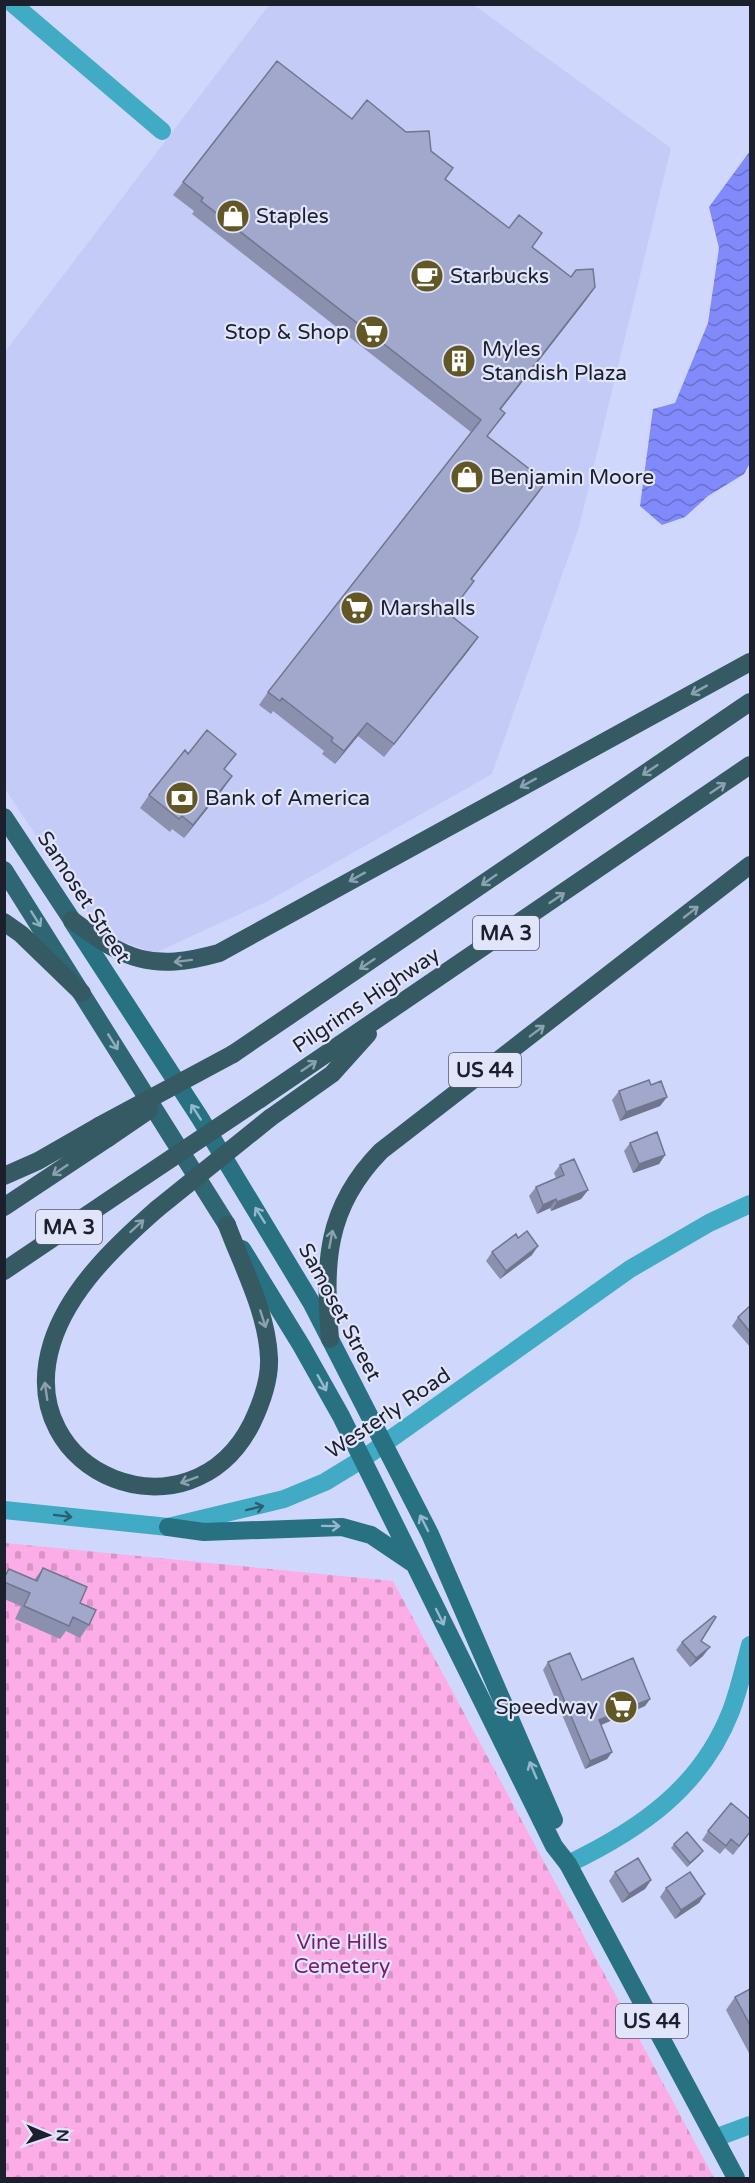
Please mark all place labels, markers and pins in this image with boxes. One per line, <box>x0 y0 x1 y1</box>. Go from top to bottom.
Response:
shop icon: Staples <box>215 198 251 234</box>
place label: Staples <box>256 204 329 229</box>
cafe icon: Starbucks <box>409 258 445 294</box>
place label: Starbucks <box>450 264 549 289</box>
supermarket icon: Stop & Shop <box>354 314 390 350</box>
place label: Stop & Shop <box>225 320 349 345</box>
place label: Myles Standish Plaza <box>482 337 627 386</box>
building icon: Myles Standish Plaza <box>441 343 477 379</box>
shop icon: Benjamin Moore <box>449 459 485 495</box>
place label: Benjamin Moore <box>490 465 654 490</box>
supermarket icon: Marshalls <box>339 590 375 626</box>
place label: Marshalls <box>380 596 475 621</box>
bank icon: Bank of America <box>164 780 200 816</box>
place label: Bank of America <box>205 786 370 811</box>
supermarket icon: Speedway <box>603 1689 639 1725</box>
place label: Speedway <box>496 1695 598 1720</box>

